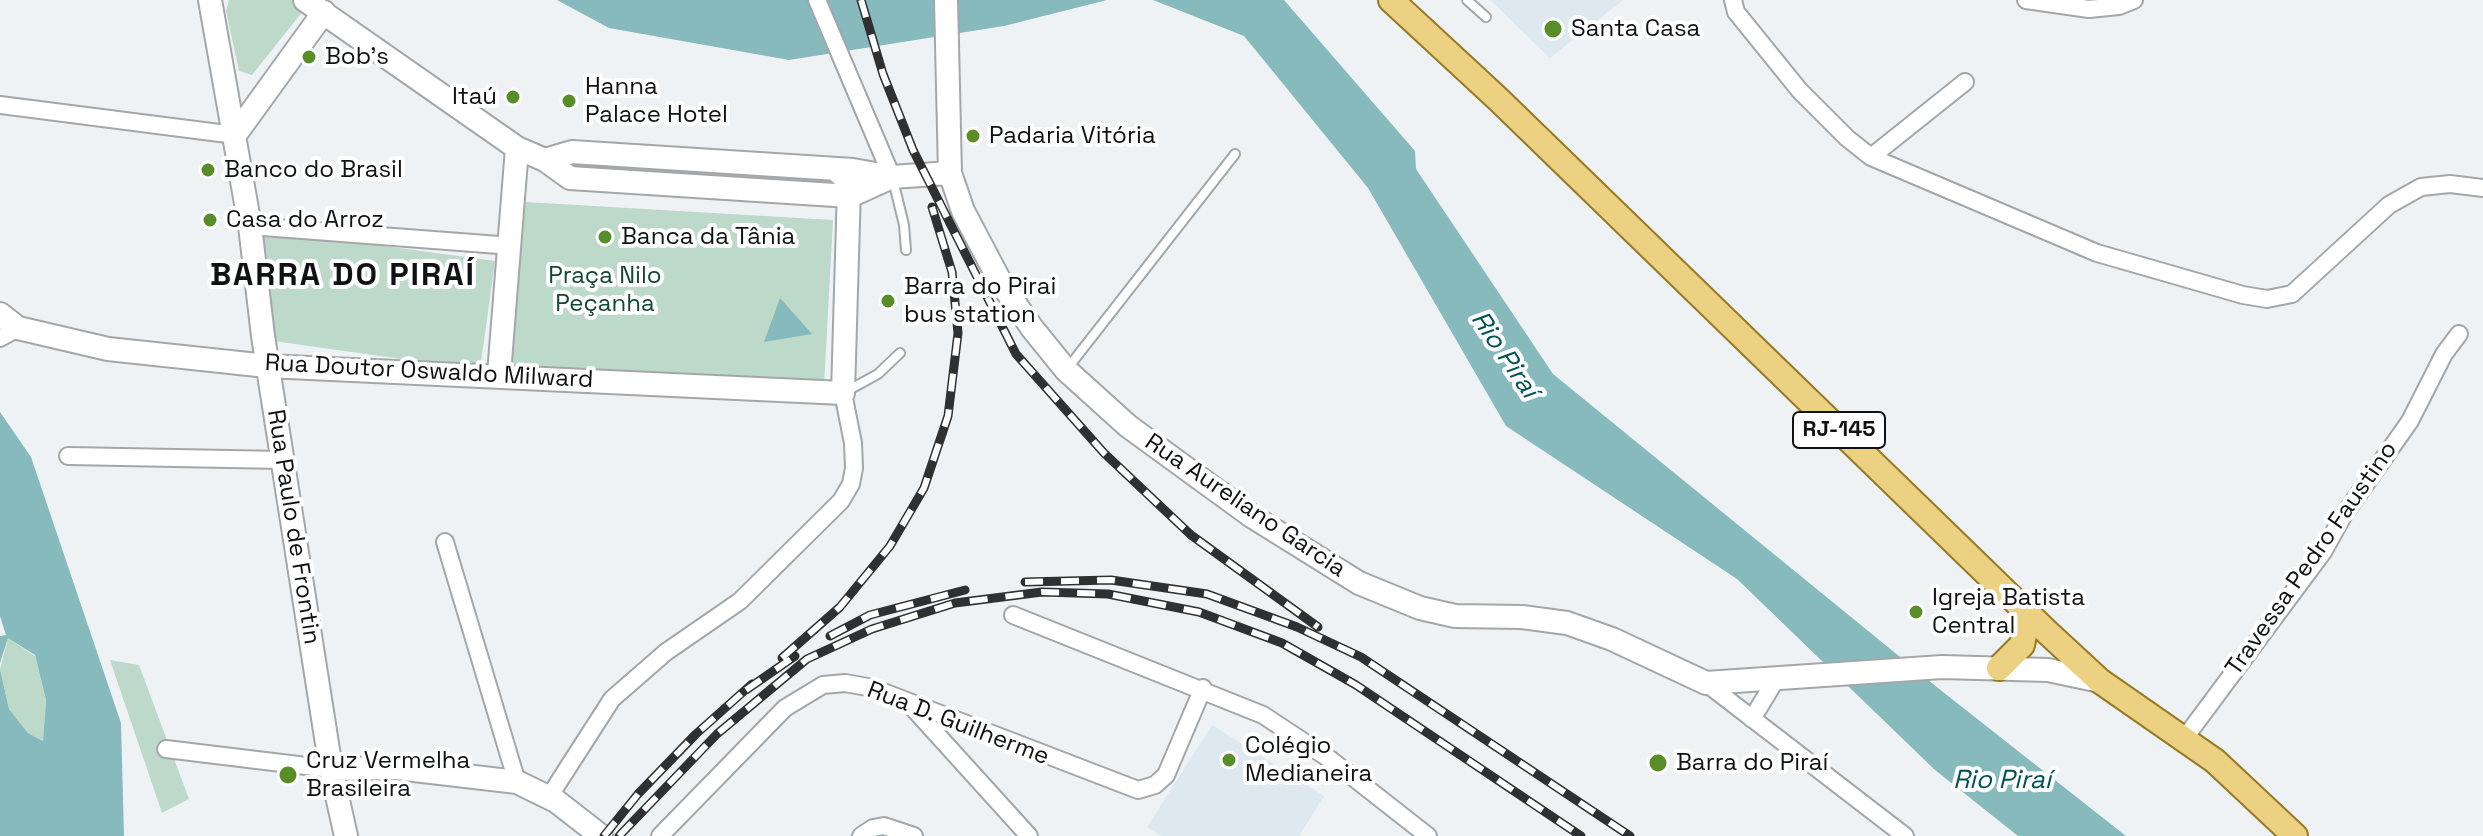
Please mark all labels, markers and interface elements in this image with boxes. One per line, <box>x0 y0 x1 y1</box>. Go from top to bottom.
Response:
place label: Santa Casa <box>1571 15 1700 43</box>
marker: Santa Casa <box>1542 18 1564 40</box>
place label: Bob's <box>325 43 389 71</box>
marker: Bob's <box>300 48 318 66</box>
place label: Hanna Palace Hotel <box>585 73 728 129</box>
place label: Itaú <box>452 83 497 111</box>
marker: Itaú <box>504 88 522 106</box>
marker: Hanna Palace Hotel <box>560 92 578 110</box>
place label: Padaria Vitória <box>989 122 1156 150</box>
marker: Padaria Vitória <box>964 127 982 145</box>
place label: Banco do Brasil <box>224 156 403 184</box>
marker: Banco do Brasil <box>199 161 217 179</box>
place label: Casa do Arroz <box>226 206 384 234</box>
marker: Casa do Arroz <box>201 211 219 229</box>
place label: Banca da Tânia <box>621 223 795 251</box>
marker: Banca da Tânia <box>596 228 614 246</box>
district label: BARRA DO PIRAÍ <box>210 257 476 295</box>
park label: Praça Nilo Peçanha <box>548 262 662 318</box>
place label: Barra do Pirai bus station <box>904 273 1056 329</box>
marker: Barra do Pirai bus station <box>879 292 897 310</box>
water label: Rio Piraí <box>1464 306 1544 404</box>
street label: Rua Doutor Oswaldo Milward <box>264 349 594 395</box>
street label: Rua Paulo de Frontin <box>260 408 326 646</box>
road number: RJ-145 <box>1793 412 1885 448</box>
street label: Rua Aureliano Garcia <box>1139 428 1351 584</box>
street label: Travessa Pedro Faustino <box>2220 436 2404 682</box>
place label: Igreja Batista Central <box>1932 584 2085 640</box>
marker: Igreja Batista Central <box>1907 603 1925 621</box>
street label: Rua D. Guilherme <box>863 676 1053 772</box>
place label: Colégio Medianeira <box>1245 732 1372 788</box>
place label: Cruz Vermelha Brasileira <box>306 747 470 803</box>
place label: Barra do Piraí <box>1676 749 1828 777</box>
marker: Colégio Medianeira <box>1220 751 1238 769</box>
marker: Barra do Piraí <box>1647 752 1669 774</box>
marker: Cruz Vermelha Brasileira <box>277 764 299 786</box>
water label: Rio Piraí <box>1953 765 2051 797</box>

